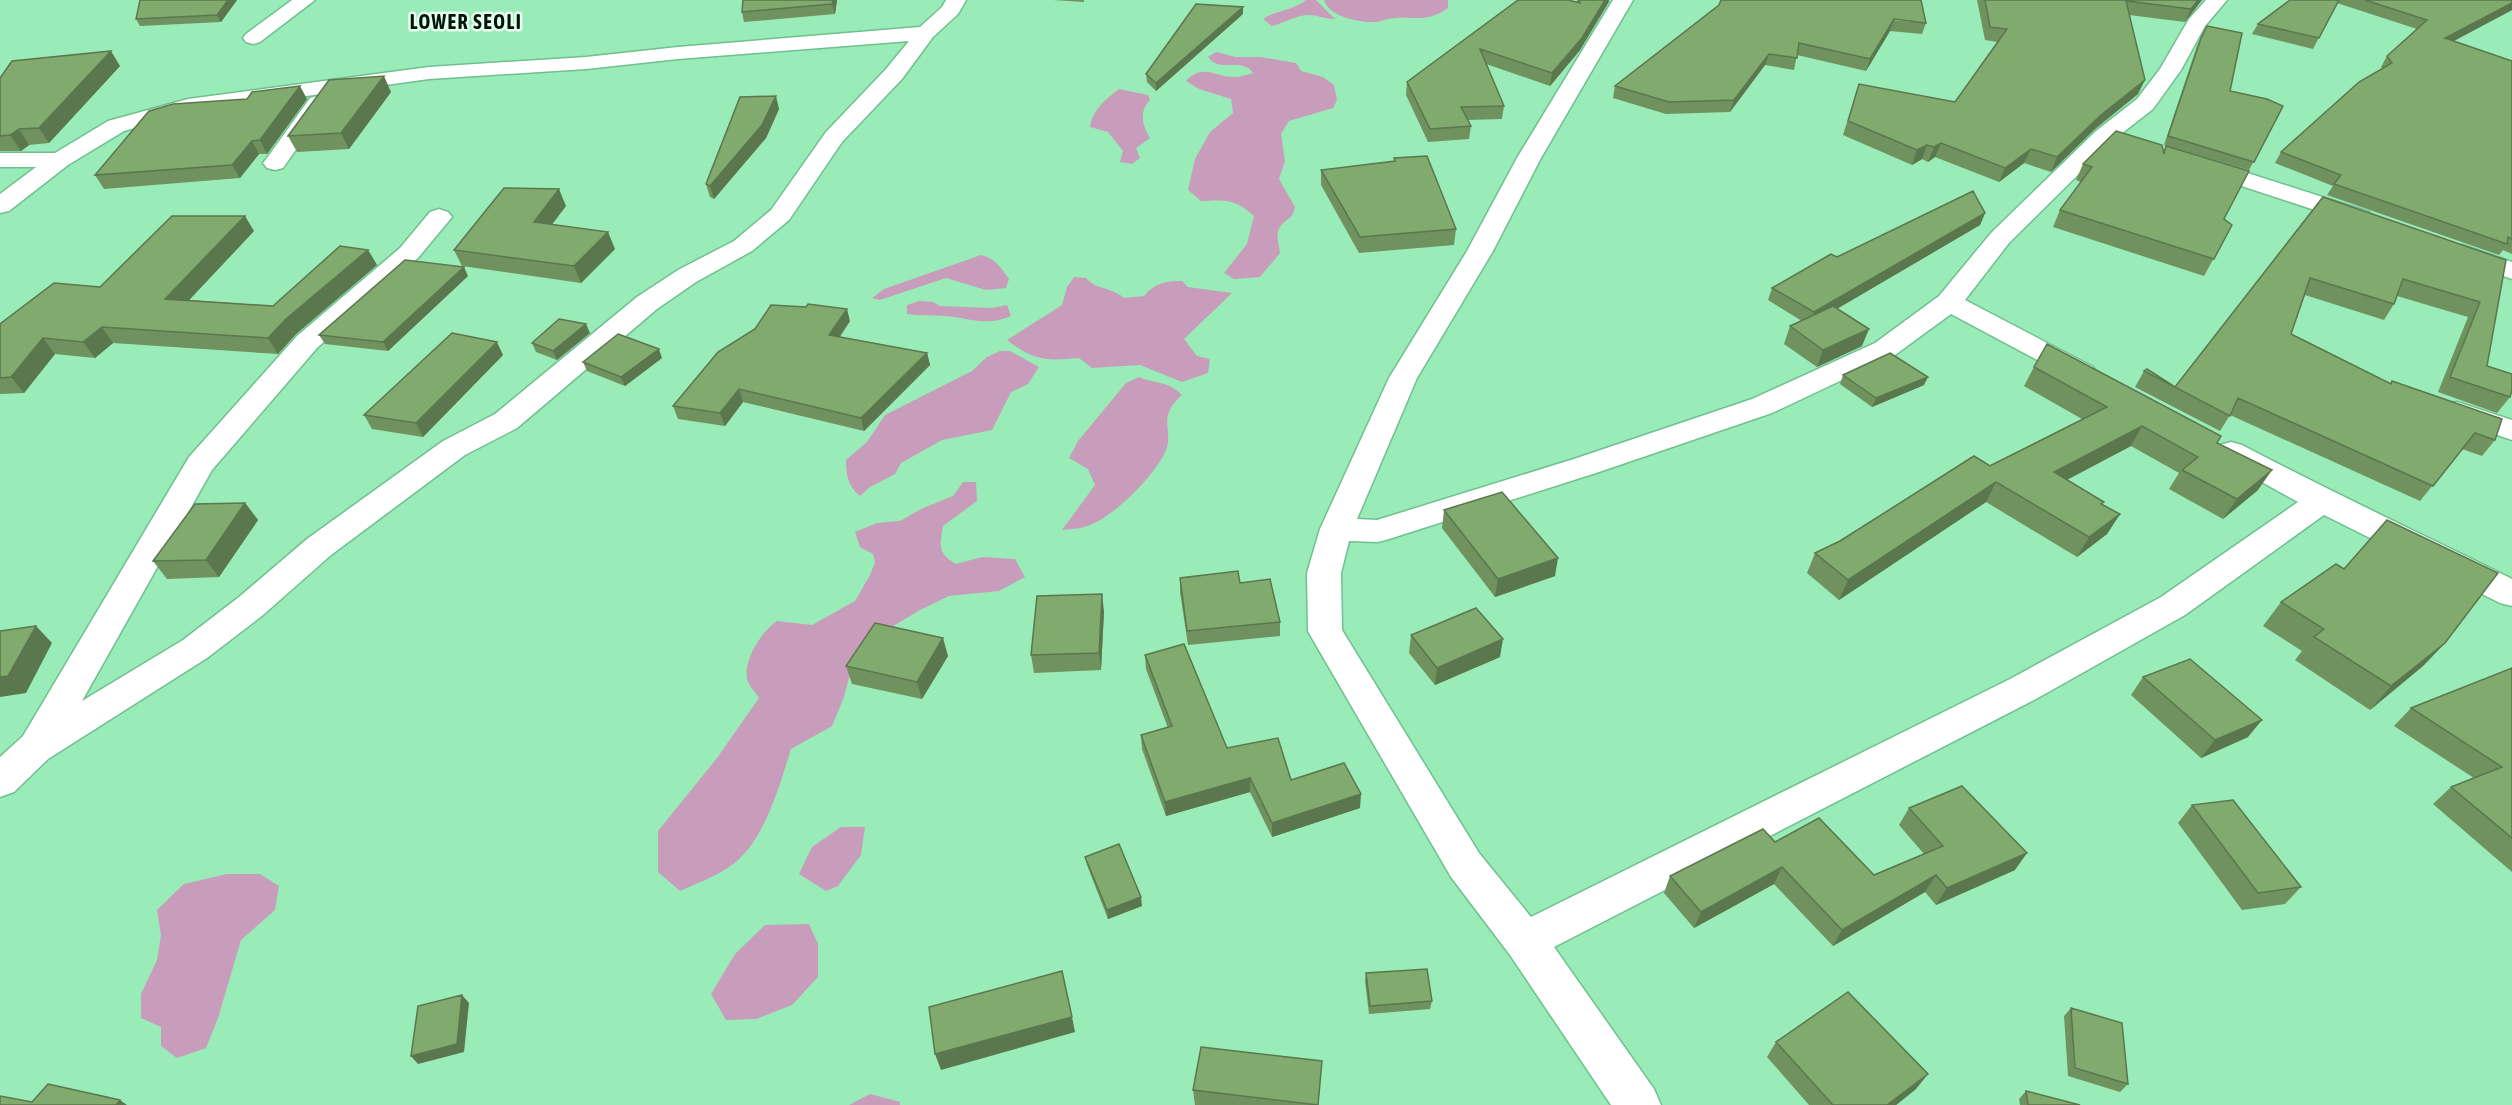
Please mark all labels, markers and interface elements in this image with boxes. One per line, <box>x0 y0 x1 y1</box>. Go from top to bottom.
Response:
district label: LOWER SEOLI <box>410 10 522 33</box>

